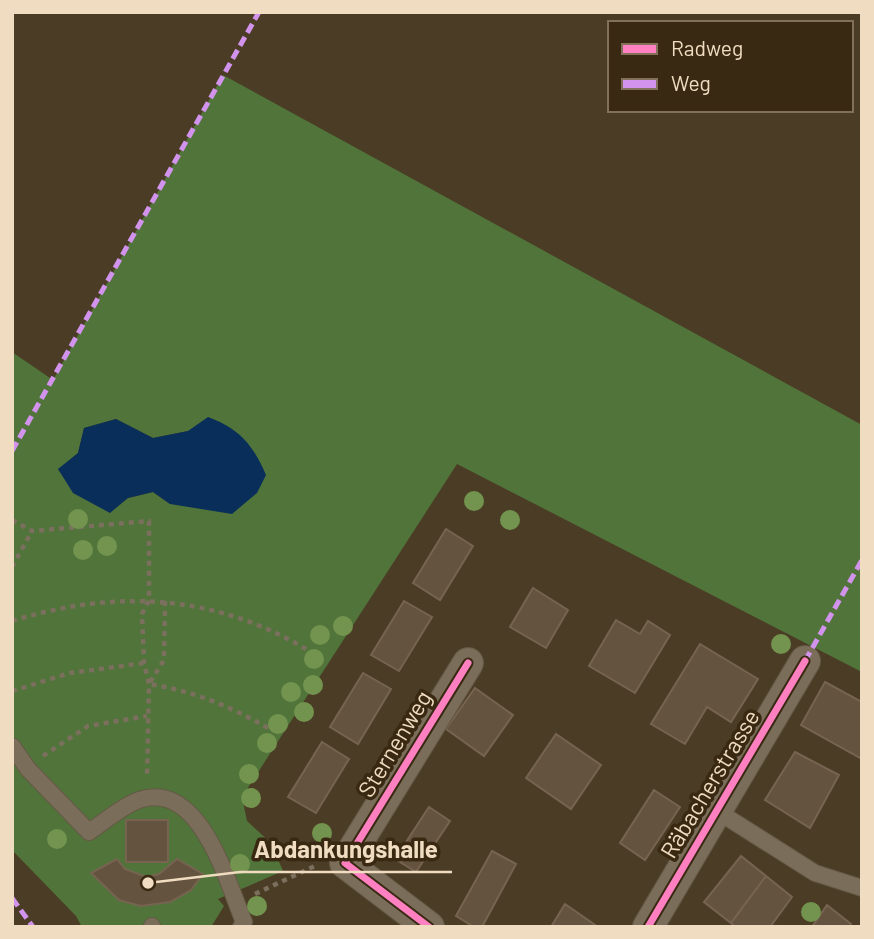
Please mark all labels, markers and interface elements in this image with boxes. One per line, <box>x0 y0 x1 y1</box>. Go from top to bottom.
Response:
legend <box>608 21 853 112</box>
text: Radweg <box>671 35 743 60</box>
text: Weg <box>671 70 711 95</box>
street label: Sternenweg <box>351 685 437 802</box>
street label: Räbacherstrasse <box>654 704 765 863</box>
callout: Abdankungshalle <box>240 827 452 872</box>
text: Abdankungshalle <box>254 834 438 863</box>

